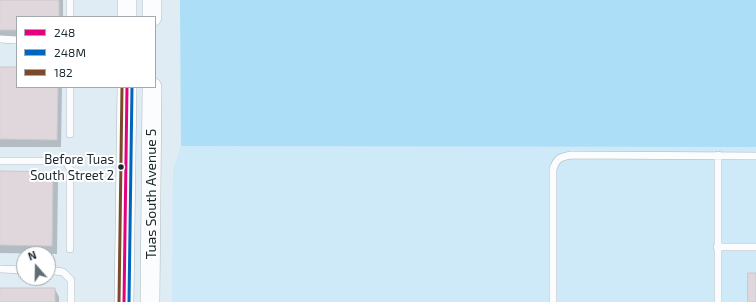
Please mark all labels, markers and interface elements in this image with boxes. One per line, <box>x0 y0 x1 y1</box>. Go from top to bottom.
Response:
legend <box>16 16 156 88</box>
text: 248 <box>54 25 75 39</box>
text: 248M <box>54 45 86 59</box>
text: 182 <box>54 65 73 79</box>
street label: Tuas South Avenue 5 <box>143 129 159 259</box>
place label: Before Tuas South Street 2 <box>30 152 114 183</box>
marker: Before Tuas South Street 2 <box>116 162 126 172</box>
north arrow <box>16 246 56 286</box>
text: N <box>26 248 38 263</box>

